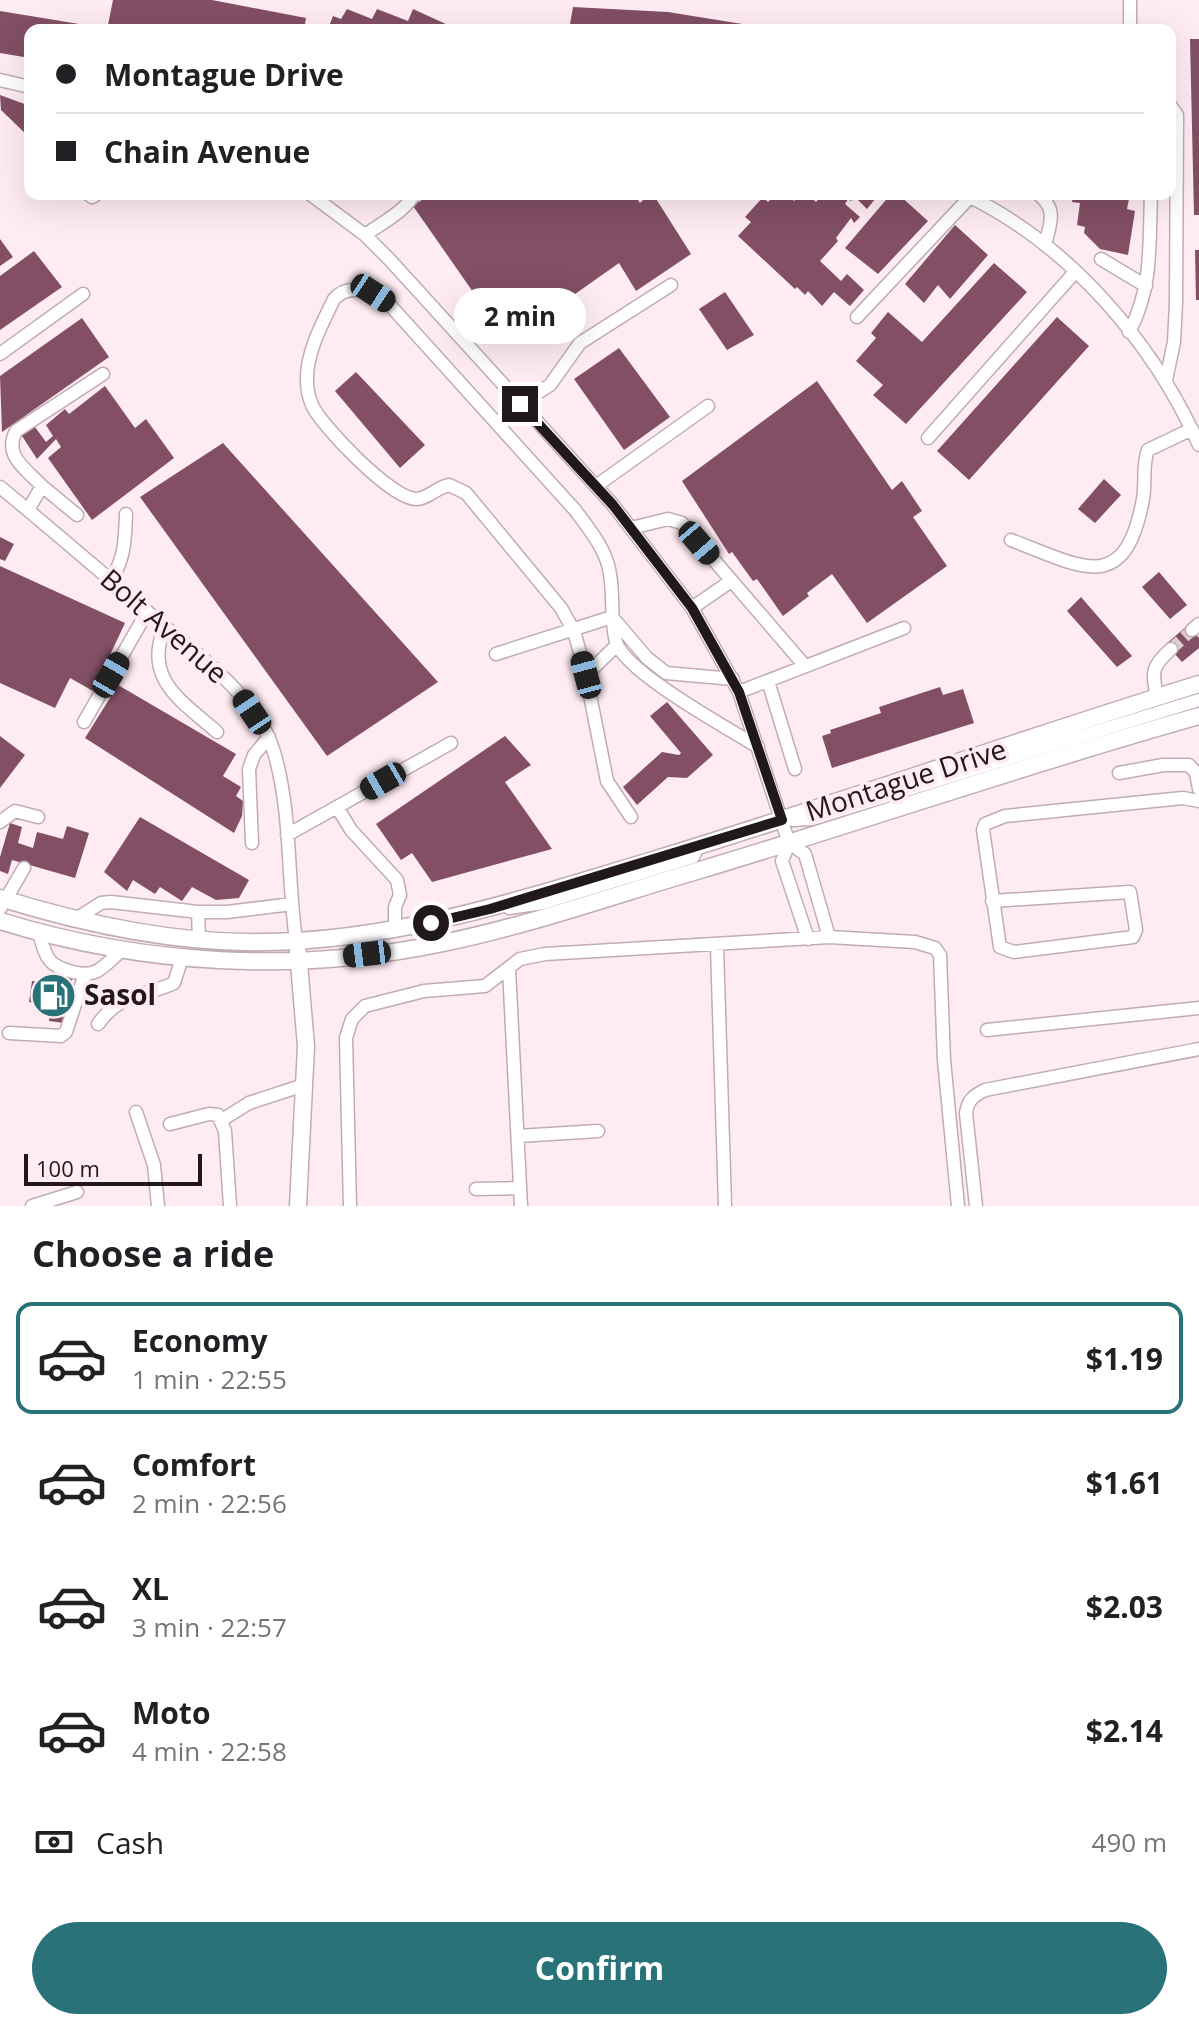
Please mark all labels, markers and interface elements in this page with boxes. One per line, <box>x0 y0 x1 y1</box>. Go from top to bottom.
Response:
text: Montague Drive <box>104 54 344 95</box>
text: Chain Avenue <box>104 131 310 172</box>
car <box>346 270 400 316</box>
callout: 2 min <box>454 288 586 344</box>
text: 2 min <box>484 298 556 334</box>
route end <box>502 386 538 422</box>
car <box>674 517 724 569</box>
street label: Bolt Avenue <box>93 559 236 691</box>
car <box>89 648 133 702</box>
car <box>568 649 604 701</box>
car <box>229 685 275 739</box>
street label: Montague Drive <box>801 729 1011 829</box>
car <box>356 759 410 803</box>
route start <box>413 905 449 941</box>
car <box>342 939 392 969</box>
fuel station icon: Sasol <box>29 971 77 1019</box>
place label: Sasol <box>84 975 156 1013</box>
scale bar <box>24 1150 202 1186</box>
text: 100 m <box>36 1153 100 1183</box>
text: Choose a ride <box>32 1229 274 1278</box>
text: Economy <box>132 1320 268 1361</box>
icon: car <box>36 1322 108 1394</box>
text: $1.19 <box>1086 1338 1163 1379</box>
text: 1 min · 22:55 <box>132 1361 287 1397</box>
text: Comfort <box>132 1444 256 1485</box>
icon: car <box>36 1446 108 1518</box>
text: $1.61 <box>1086 1462 1163 1503</box>
text: 2 min · 22:56 <box>132 1485 287 1521</box>
text: XL <box>132 1568 169 1609</box>
icon: car <box>36 1570 108 1642</box>
text: $2.03 <box>1086 1586 1163 1627</box>
text: 3 min · 22:57 <box>132 1609 287 1645</box>
text: Moto <box>132 1692 210 1733</box>
icon: car <box>36 1694 108 1766</box>
text: $2.14 <box>1086 1710 1163 1751</box>
text: 4 min · 22:58 <box>132 1733 287 1769</box>
icon: cash <box>32 1820 76 1864</box>
text: Cash <box>96 1822 164 1863</box>
text: 490 m <box>1092 1824 1167 1860</box>
button: Confirm <box>32 1922 1167 2014</box>

